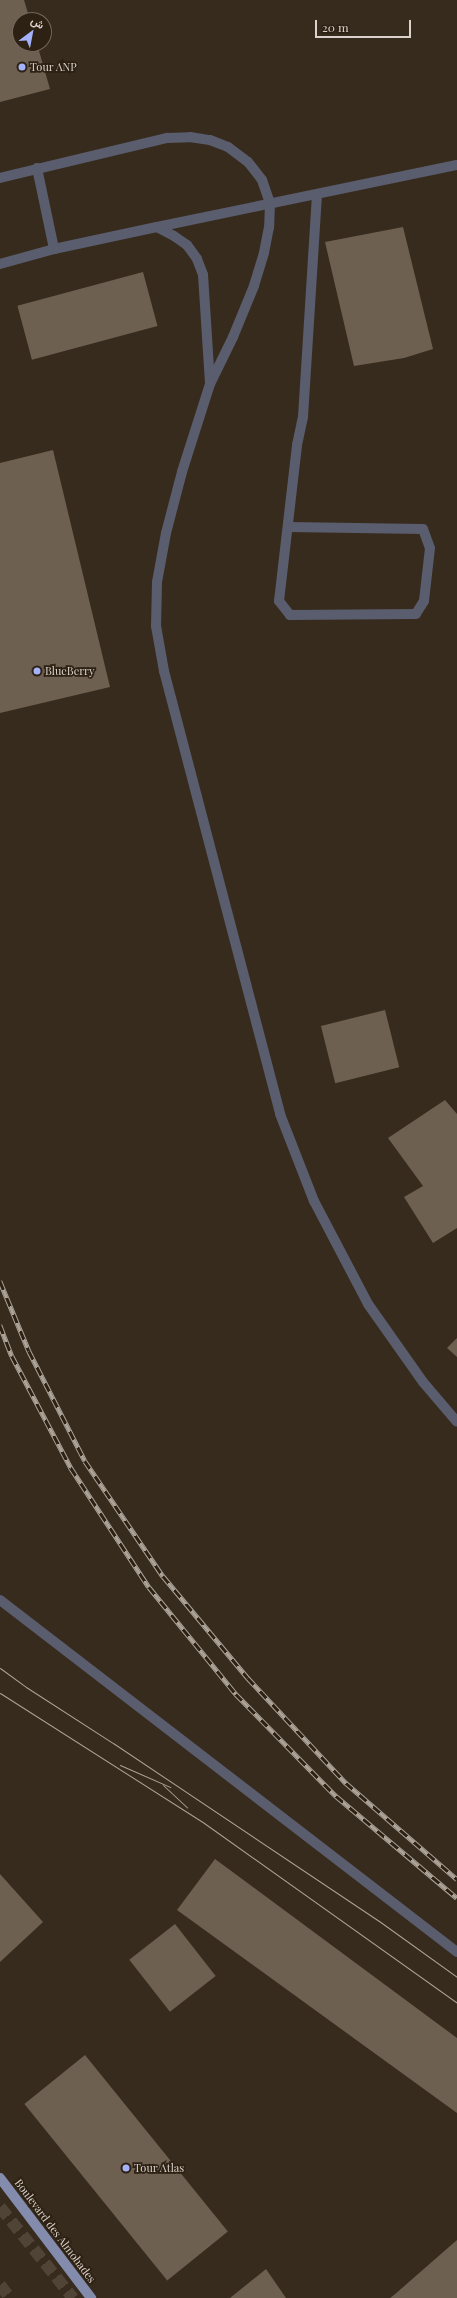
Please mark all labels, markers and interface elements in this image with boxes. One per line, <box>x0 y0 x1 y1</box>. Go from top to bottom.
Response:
north arrow <box>12 12 52 52</box>
text: ش <box>29 12 48 32</box>
scale bar <box>317 12 413 38</box>
text: 20 m <box>322 19 349 35</box>
place label: Tour ANP <box>30 60 77 74</box>
marker: Tour ANP <box>17 62 27 72</box>
place label: BlueBerry <box>45 664 95 678</box>
marker: BlueBerry <box>32 666 42 676</box>
place label: Tour Atlas <box>134 2161 185 2175</box>
marker: Tour Atlas <box>121 2163 131 2173</box>
street label: Boulevard des Almohades <box>12 2176 98 2286</box>

